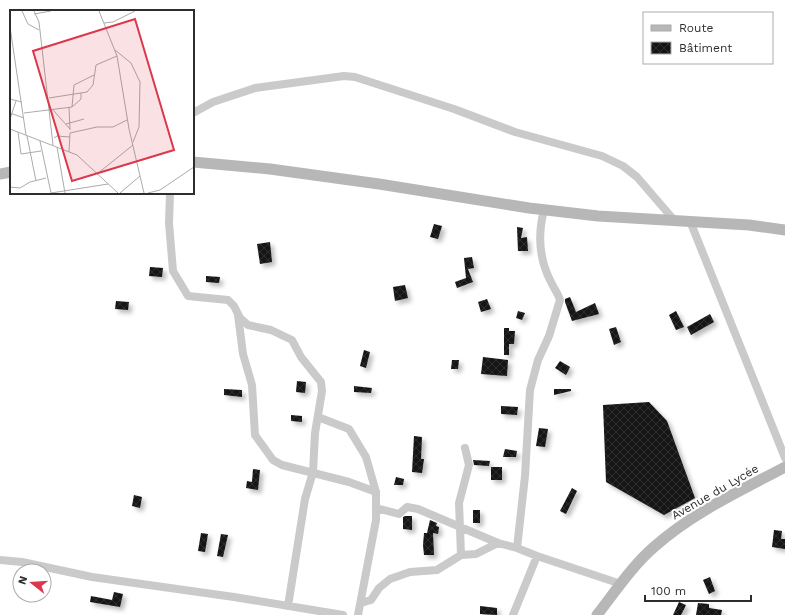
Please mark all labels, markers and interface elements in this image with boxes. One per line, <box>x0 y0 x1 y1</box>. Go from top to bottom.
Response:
inset map <box>10 10 194 194</box>
legend <box>643 12 773 64</box>
text: Route <box>679 21 713 35</box>
text: Bâtiment <box>679 41 732 55</box>
street label: Avenue du Lycée <box>669 461 761 523</box>
north arrow <box>12 563 52 603</box>
text: N <box>16 574 30 586</box>
scale bar <box>645 577 751 603</box>
text: 100 m <box>651 584 686 598</box>

